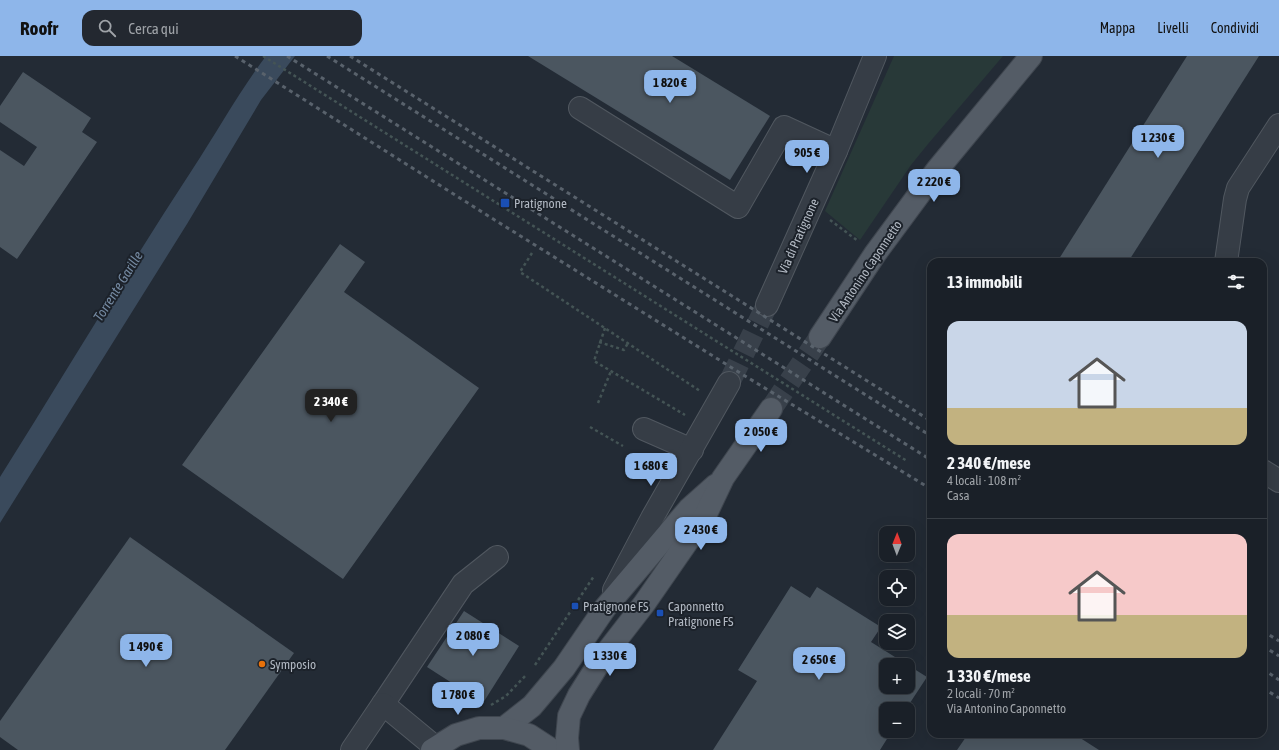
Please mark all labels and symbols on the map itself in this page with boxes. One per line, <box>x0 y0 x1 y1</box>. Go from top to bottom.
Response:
pin: 1 820 € <box>633 70 707 104</box>
pin: 1 230 € <box>1121 125 1195 159</box>
pin: 905 € <box>779 140 835 174</box>
pin: 2 220 € <box>897 169 971 203</box>
place label: Pratignone <box>514 196 567 211</box>
street label: Via di Pratignone <box>775 196 822 276</box>
marker: Pratignone <box>499 197 511 209</box>
street label: Via Antonino Caponnetto <box>826 218 905 325</box>
water label: Torrente Garille <box>90 248 146 324</box>
pin: 2 340 € <box>294 389 368 423</box>
pin: 2 050 € <box>724 419 798 453</box>
pin: 1 680 € <box>614 453 688 487</box>
pin: 2 430 € <box>664 517 738 551</box>
north arrow <box>879 526 915 562</box>
place label: Pratignone FS <box>583 599 649 614</box>
place label: Caponnetto Pratignone FS <box>668 599 734 629</box>
marker: Pratignone FS <box>570 601 580 611</box>
marker: Caponnetto Pratignone FS <box>655 608 665 618</box>
pin: 2 080 € <box>436 623 510 657</box>
pin: 1 490 € <box>109 634 183 668</box>
pin: 1 330 € <box>573 643 647 677</box>
pin: 2 650 € <box>782 647 856 681</box>
place label: Symposio <box>270 657 316 672</box>
marker: Symposio <box>257 659 267 669</box>
pin: 1 780 € <box>421 682 495 716</box>

